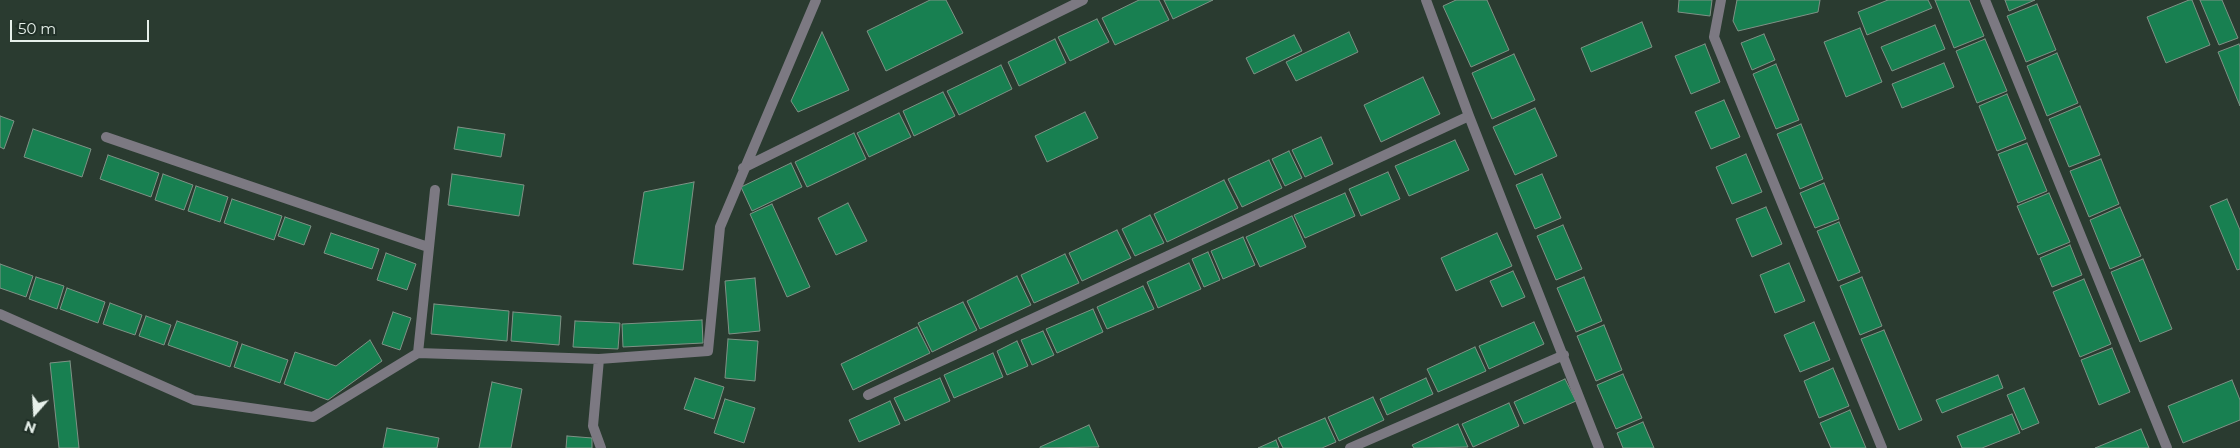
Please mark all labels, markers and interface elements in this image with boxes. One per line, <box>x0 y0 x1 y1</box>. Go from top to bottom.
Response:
scale bar <box>12 10 151 42</box>
text: 50 m <box>18 19 56 38</box>
north arrow <box>10 388 60 438</box>
text: N <box>22 417 38 438</box>

